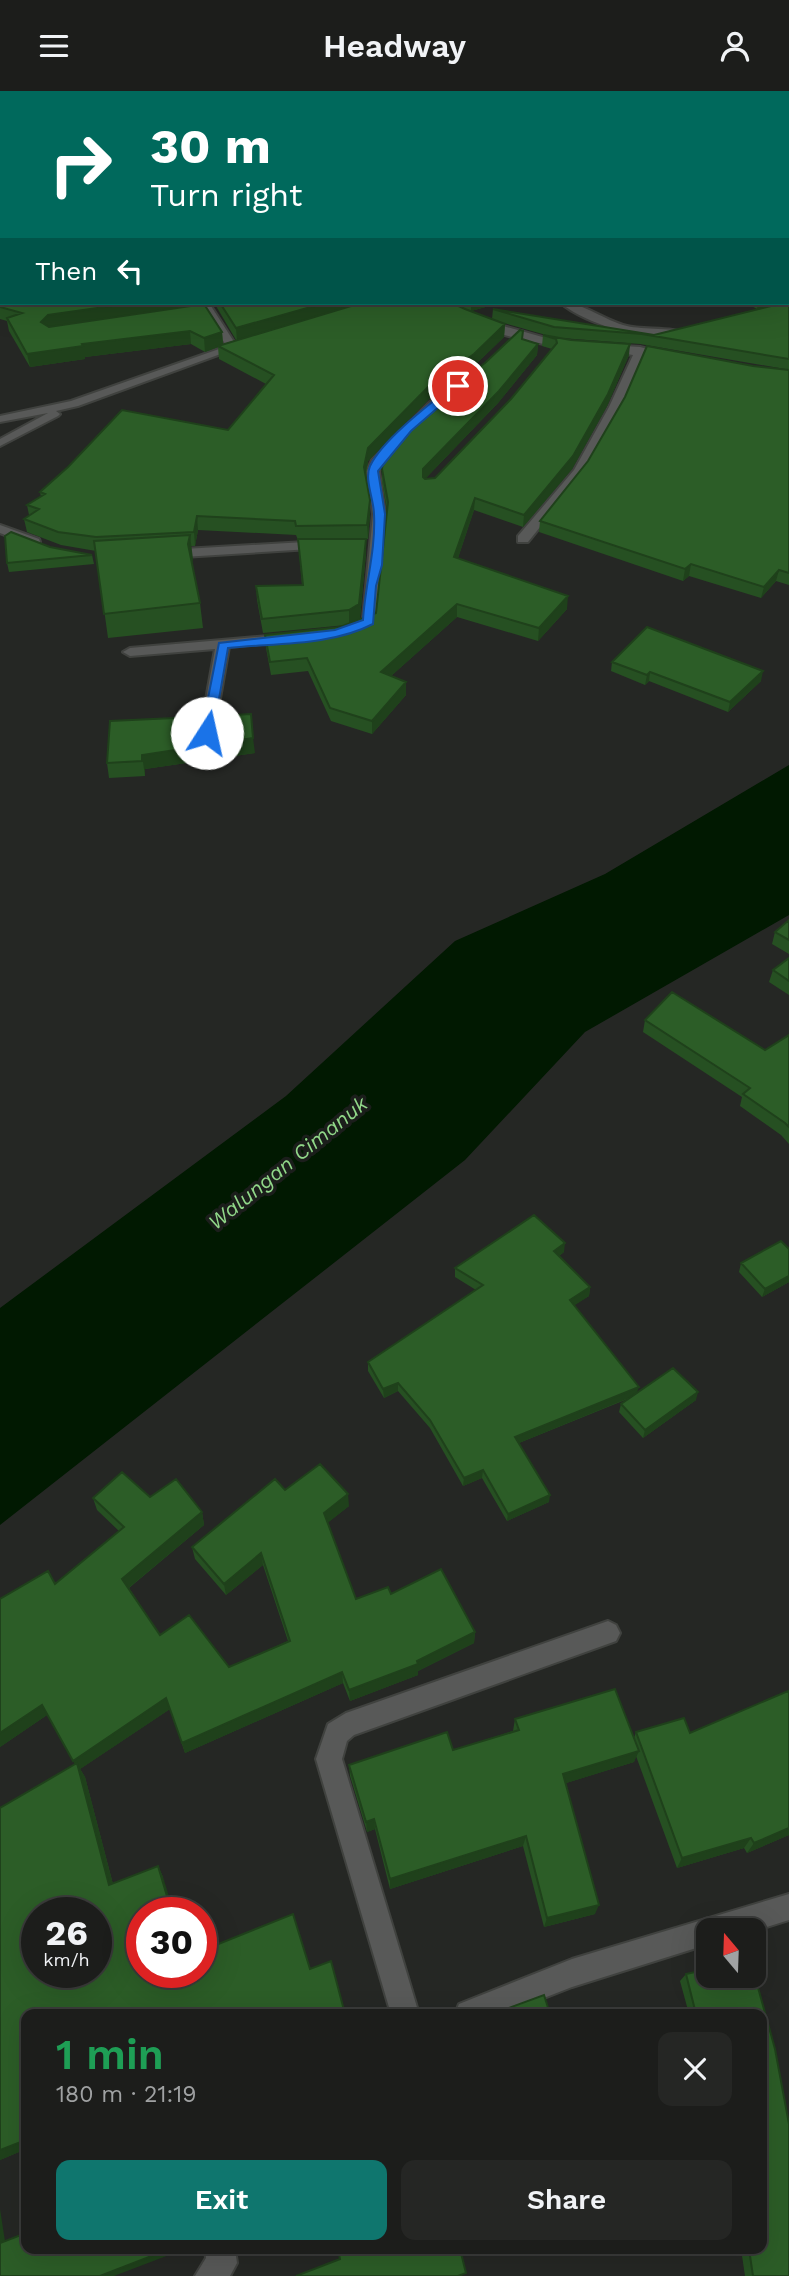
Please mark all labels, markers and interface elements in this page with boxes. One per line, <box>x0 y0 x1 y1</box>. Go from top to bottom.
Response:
icon: menu <box>35 27 73 65</box>
text: Headway <box>323 27 466 65</box>
icon: person <box>716 27 754 65</box>
text: 30 m <box>150 117 271 175</box>
icon: right <box>35 119 126 210</box>
text: Turn right <box>150 176 302 214</box>
icon: left <box>111 252 149 290</box>
text: Then <box>35 256 97 286</box>
pin <box>428 356 488 416</box>
icon: arrive <box>439 367 477 405</box>
position arrow <box>170 696 244 770</box>
water label: Walungan Cimanuk <box>203 1090 373 1235</box>
speed limit sign: 30 <box>126 1897 217 1988</box>
text: 26 <box>45 1912 88 1954</box>
north arrow <box>696 1918 766 1988</box>
map controls <box>696 1918 766 1988</box>
text: km/h <box>43 1949 90 1970</box>
text: 1 min <box>56 2030 164 2079</box>
button: close <box>658 2032 732 2106</box>
text: 180 m · 21:19 <box>56 2081 196 2108</box>
button: Exit <box>56 2160 387 2240</box>
button: Share <box>401 2160 732 2240</box>

